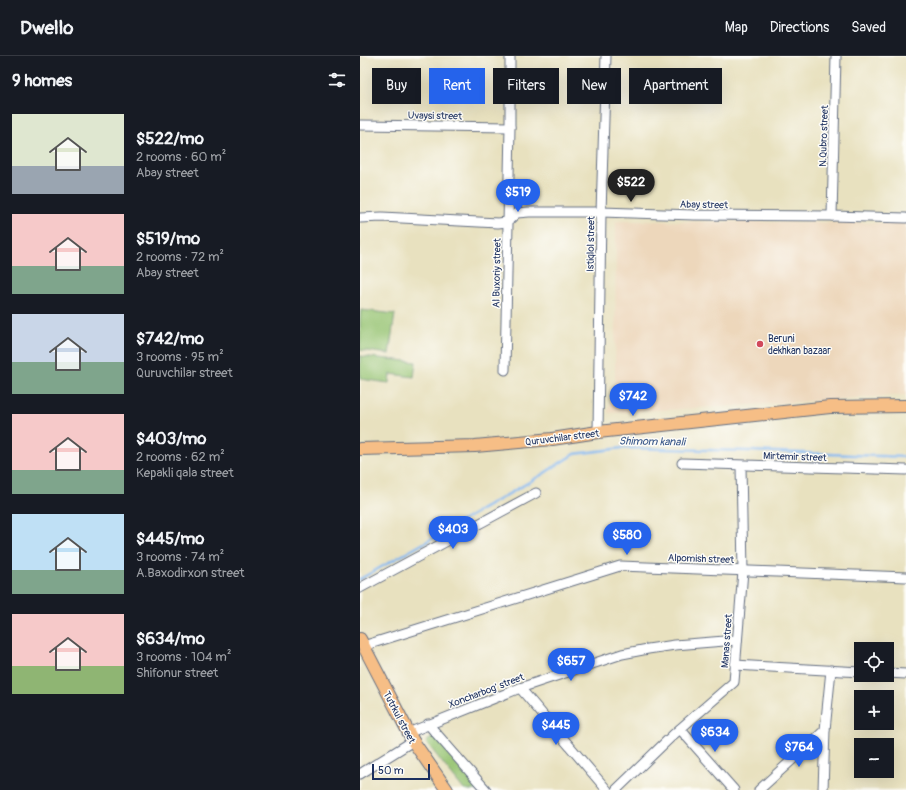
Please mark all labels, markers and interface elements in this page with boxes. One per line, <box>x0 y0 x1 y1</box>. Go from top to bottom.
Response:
text: Dwello <box>20 16 73 40</box>
text: Map <box>725 19 748 36</box>
text: Directions <box>770 19 829 36</box>
text: Saved <box>851 19 886 36</box>
chip: Buy <box>372 68 421 104</box>
chip: Rent <box>429 68 485 104</box>
chip: Filters <box>493 68 559 104</box>
chip: New <box>567 68 621 104</box>
chip: Apartment <box>629 68 722 104</box>
icon: filters <box>326 69 348 91</box>
text: 9 homes <box>12 70 72 91</box>
street label: N.Qubro street <box>817 104 831 167</box>
street label: Uvaysi street <box>408 110 463 122</box>
text: $522/mo <box>136 128 204 149</box>
icon: home <box>44 130 92 178</box>
text: 2 rooms · 60 m² <box>136 149 226 165</box>
text: Abay street <box>136 165 199 181</box>
pin: $522 <box>607 169 655 203</box>
text: $522 <box>617 174 645 190</box>
pin: $519 <box>494 179 542 213</box>
text: $519 <box>505 184 531 200</box>
street label: Abay street <box>680 199 729 211</box>
street label: Istiqlol street <box>585 215 598 272</box>
text: $519/mo <box>136 228 200 249</box>
icon: home <box>44 230 92 278</box>
street label: Al Buxoriy street <box>490 237 504 308</box>
text: 2 rooms · 72 m² <box>136 249 224 265</box>
text: Abay street <box>136 265 199 281</box>
text: $742/mo <box>136 328 204 349</box>
icon: home <box>44 330 92 378</box>
place label: Beruni dekhkan bazaar <box>768 333 831 357</box>
marker: Beruni dekhkan bazaar <box>755 339 765 349</box>
text: 3 rooms · 95 m² <box>136 349 224 365</box>
text: Quruvchilar street <box>136 365 233 381</box>
pin: $742 <box>609 383 657 417</box>
text: $742 <box>619 388 647 404</box>
street label: Quruvchilar street <box>524 427 601 448</box>
text: $403/mo <box>136 428 207 449</box>
icon: home <box>44 430 92 478</box>
water label: Shimom kanali <box>619 434 687 449</box>
text: 2 rooms · 62 m² <box>136 449 225 465</box>
street label: Mirtemir street <box>763 450 828 464</box>
text: Kepakli qala street <box>136 465 234 481</box>
pin: $403 <box>429 516 477 550</box>
text: $403 <box>438 521 468 537</box>
pin: $580 <box>603 522 651 556</box>
text: $580 <box>612 527 642 543</box>
text: $445/mo <box>136 528 204 549</box>
icon: home <box>44 530 92 578</box>
text: 3 rooms · 74 m² <box>136 549 224 565</box>
street label: Alpomish street <box>668 552 735 566</box>
text: A.Baxodirxon street <box>136 565 245 581</box>
street label: Manas street <box>719 613 735 669</box>
text: $634/mo <box>136 628 205 649</box>
icon: home <box>44 630 92 678</box>
map controls <box>854 642 894 778</box>
button: locate <box>854 642 894 682</box>
pin: $657 <box>547 648 595 682</box>
text: 3 rooms · 104 m² <box>136 649 231 665</box>
text: $657 <box>557 653 585 669</box>
text: Shifonur street <box>136 665 218 681</box>
street label: Xoncharbog' street <box>447 671 527 711</box>
street label: Tutrkul street <box>380 689 418 746</box>
button: + <box>854 690 894 730</box>
pin: $445 <box>532 712 580 746</box>
text: $445 <box>541 717 571 733</box>
pin: $634 <box>691 719 739 753</box>
text: $634 <box>700 724 730 740</box>
pin: $764 <box>775 734 823 768</box>
button: − <box>854 738 894 778</box>
text: $764 <box>784 739 814 755</box>
scale bar <box>372 762 430 781</box>
text: 50 m <box>378 764 404 777</box>

